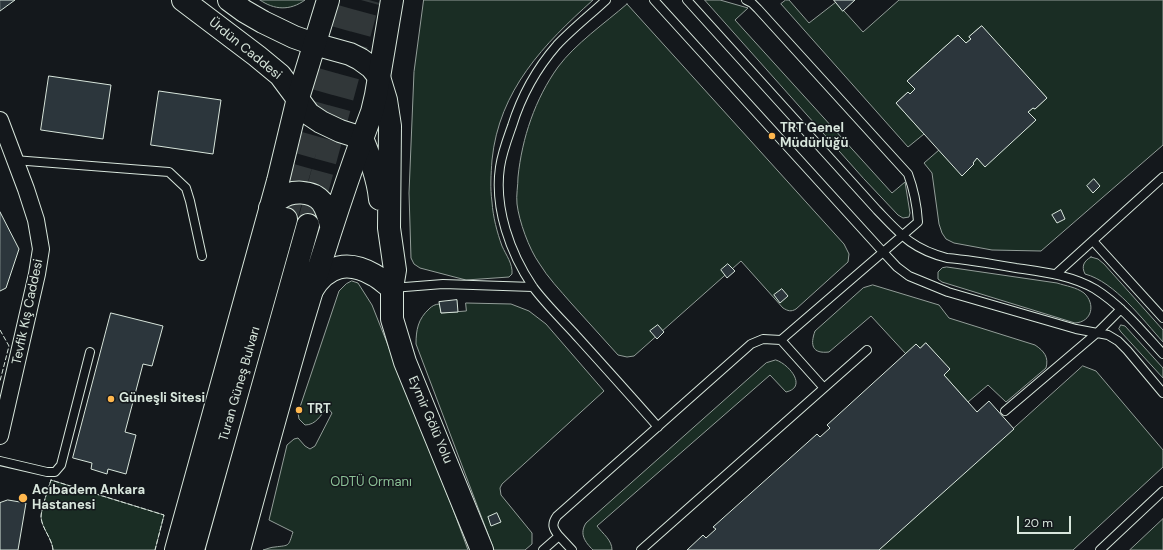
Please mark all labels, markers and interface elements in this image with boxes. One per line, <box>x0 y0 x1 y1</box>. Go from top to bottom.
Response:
street label: Ürdün Caddesi <box>205 15 285 83</box>
place label: TRT Genel Müdürlüğü <box>780 121 849 152</box>
marker: TRT Genel Müdürlüğü <box>767 131 777 141</box>
street label: Tevfik Kış Caddesi <box>9 258 47 366</box>
street label: Turan Güneş Bulvarı <box>216 325 264 443</box>
street label: Eymir Gölü Yolu <box>405 374 455 466</box>
place label: Güneşli Sitesi <box>119 391 205 407</box>
marker: Güneşli Sitesi <box>106 394 116 404</box>
place label: TRT <box>307 402 331 418</box>
marker: TRT <box>294 405 304 415</box>
park label: ODTÜ Ormanı <box>330 475 412 491</box>
place label: Acıbadem Ankara Hastanesi <box>32 483 145 514</box>
marker: Acıbadem Ankara Hastanesi <box>17 492 29 504</box>
scale bar <box>1019 508 1073 534</box>
text: 20 m <box>1024 515 1053 531</box>

